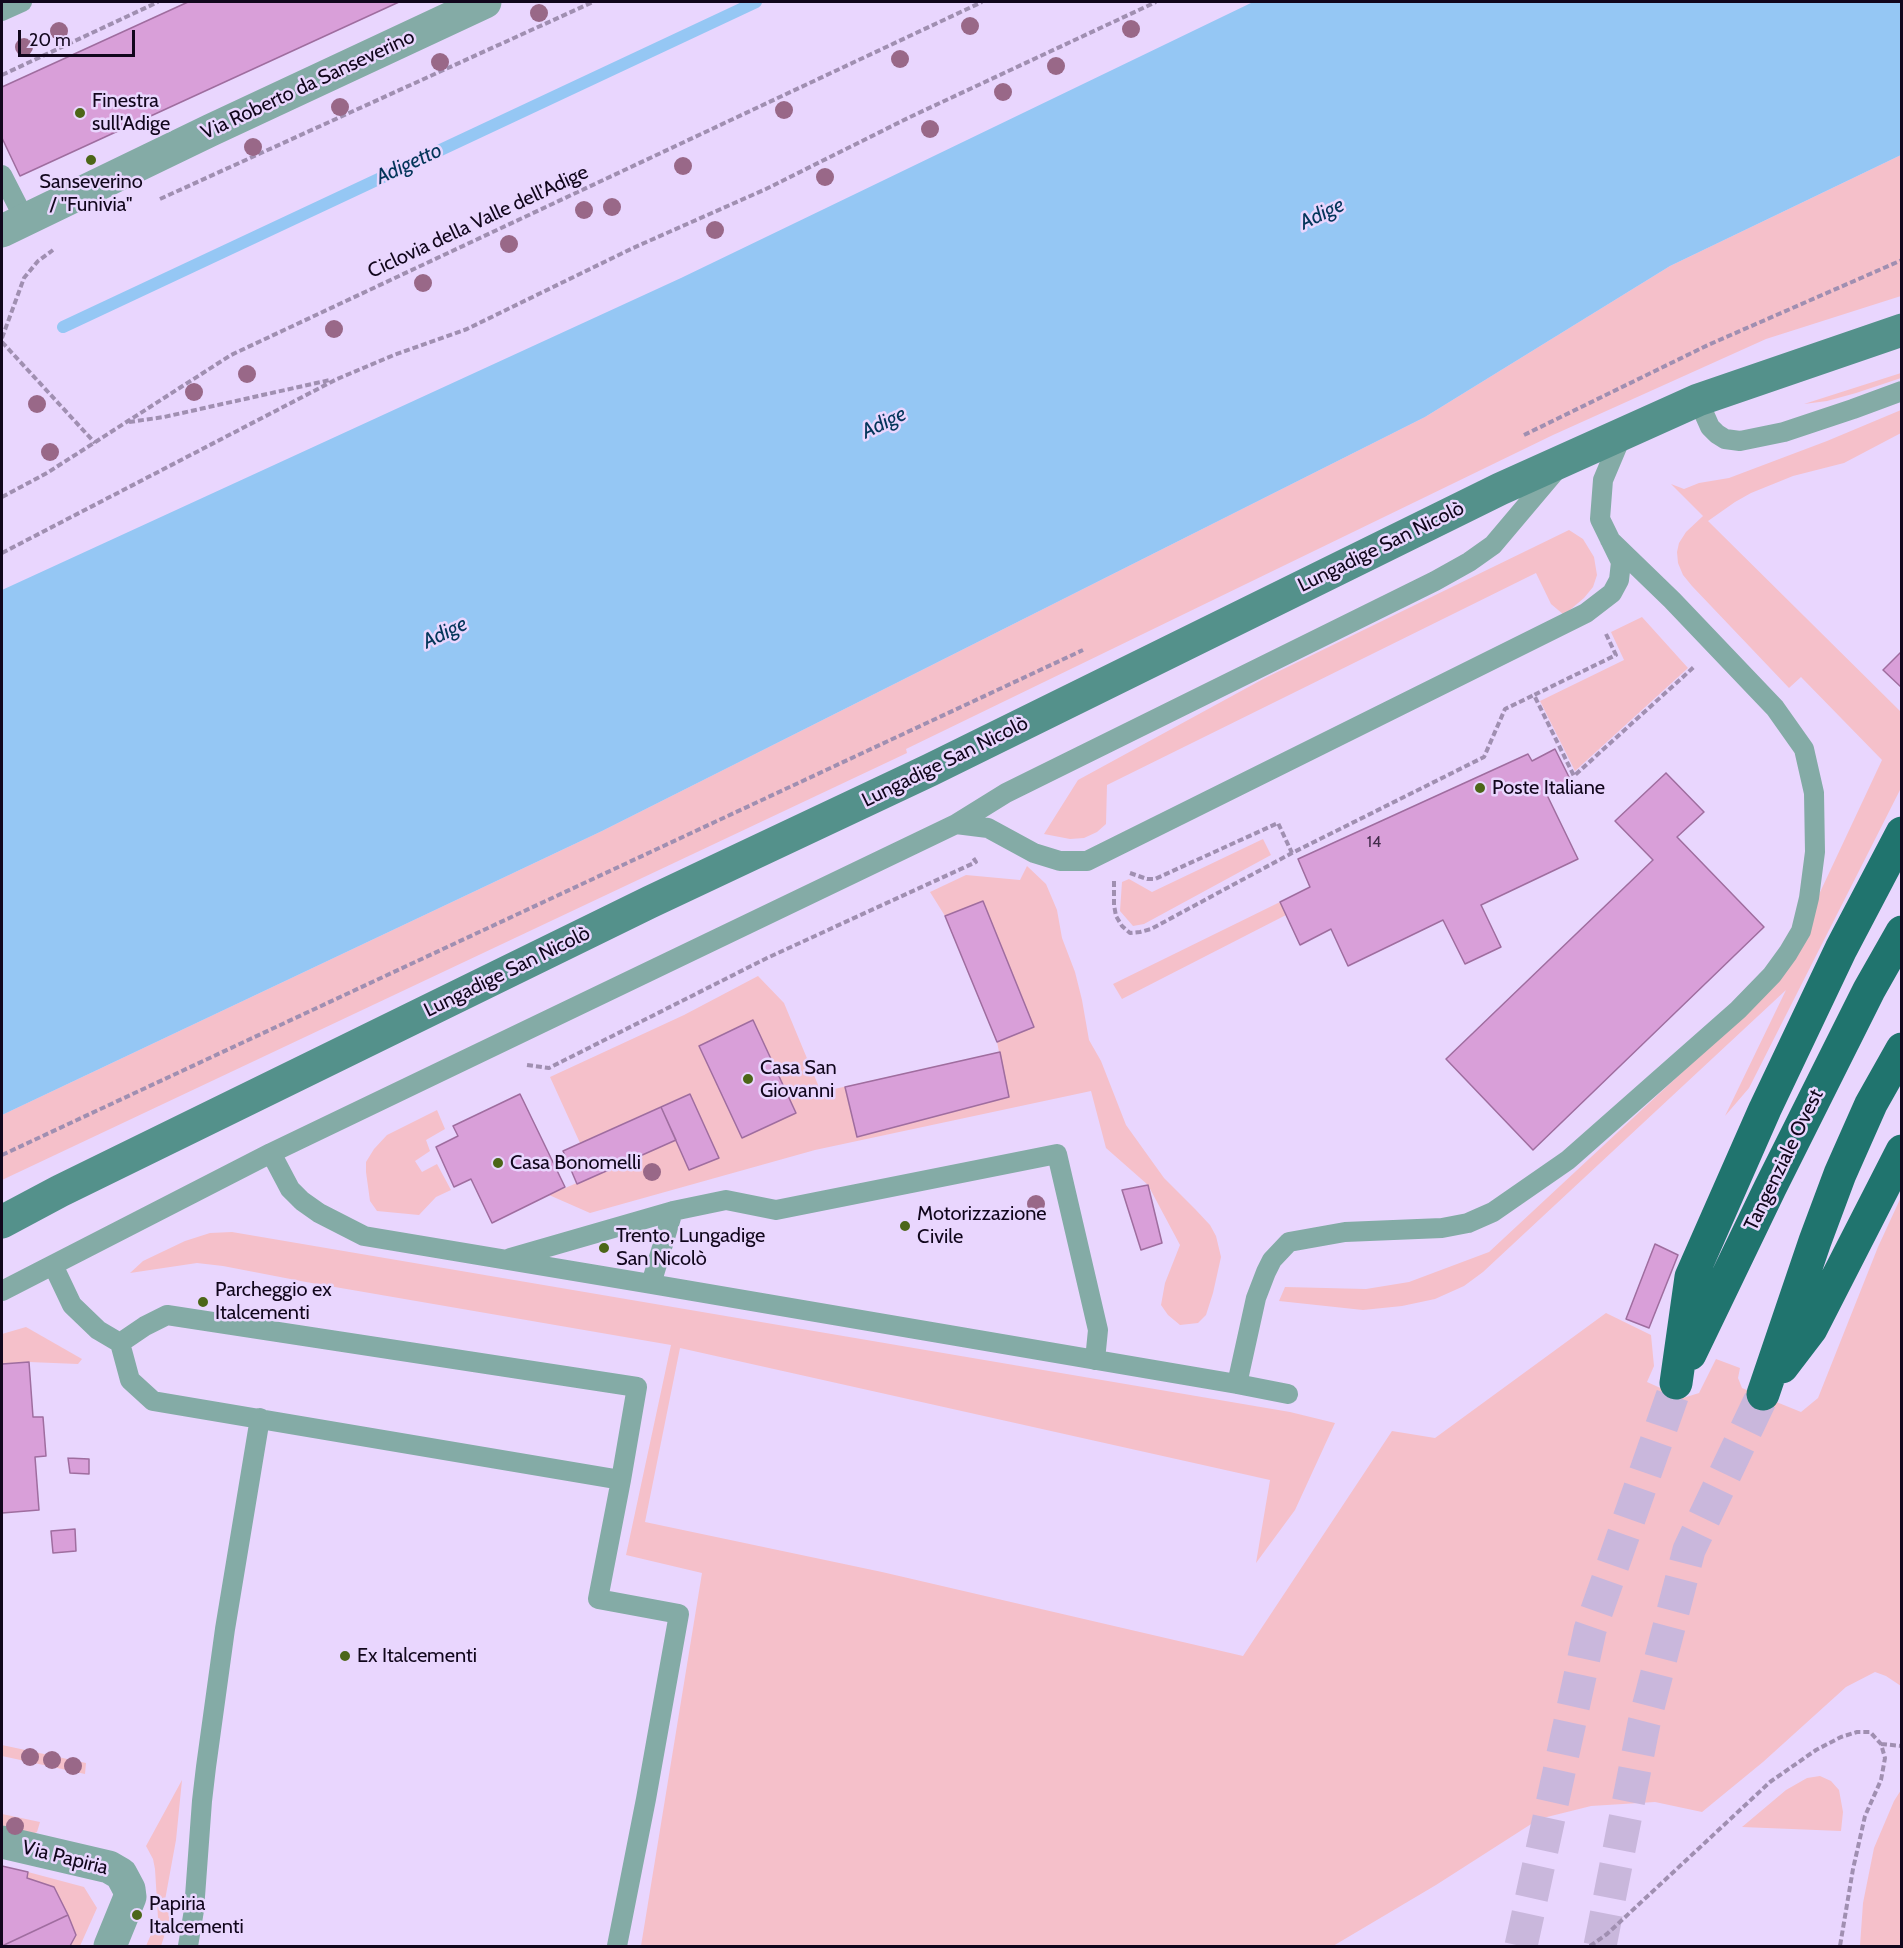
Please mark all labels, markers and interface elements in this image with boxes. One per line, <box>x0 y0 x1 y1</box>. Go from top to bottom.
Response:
scale bar <box>21 18 138 56</box>
street label: Via Roberto da Sanseverino <box>197 25 419 145</box>
text: 20 m <box>29 29 71 51</box>
place label: Finestra sull'Adige <box>92 89 170 136</box>
marker: Finestra sull'Adige <box>73 106 87 120</box>
water label: Adigetto <box>372 138 446 190</box>
marker: Sanseverino / "Funivia" <box>84 153 98 167</box>
street label: Ciclovia della Valle dell'Adige <box>364 160 592 284</box>
place label: Sanseverino / "Funivia" <box>39 170 143 217</box>
water label: Adige <box>1296 193 1348 235</box>
water label: Adige <box>858 402 910 444</box>
street label: Lungadige San Nicolò <box>1294 496 1468 598</box>
water label: Adige <box>419 612 471 654</box>
street label: Lungadige San Nicolò <box>858 711 1032 813</box>
place label: Poste Italiane <box>1492 776 1605 800</box>
marker: Poste Italiane <box>1473 781 1487 795</box>
house number: 14 <box>1367 832 1381 852</box>
street label: Lungadige San Nicolò <box>420 921 594 1023</box>
place label: Casa San Giovanni <box>760 1056 837 1103</box>
marker: Casa San Giovanni <box>741 1072 755 1086</box>
street label: Tangenziale Ovest <box>1739 1085 1829 1235</box>
place label: Casa Bonomelli <box>510 1151 641 1175</box>
marker: Casa Bonomelli <box>491 1156 505 1170</box>
place label: Motorizzazione Civile <box>917 1202 1047 1249</box>
marker: Motorizzazione Civile <box>898 1219 912 1233</box>
place label: Trento, Lungadige San Nicolò <box>616 1224 765 1271</box>
marker: Trento, Lungadige San Nicolò <box>597 1241 611 1255</box>
place label: Parcheggio ex Italcementi <box>215 1278 332 1325</box>
marker: Parcheggio ex Italcementi <box>196 1295 210 1309</box>
place label: Ex Italcementi <box>357 1644 477 1668</box>
marker: Ex Italcementi <box>338 1649 352 1663</box>
street label: Via Papiria <box>20 1836 110 1880</box>
place label: Papiria Italcementi <box>149 1892 244 1939</box>
marker: Papiria Italcementi <box>130 1908 144 1922</box>

